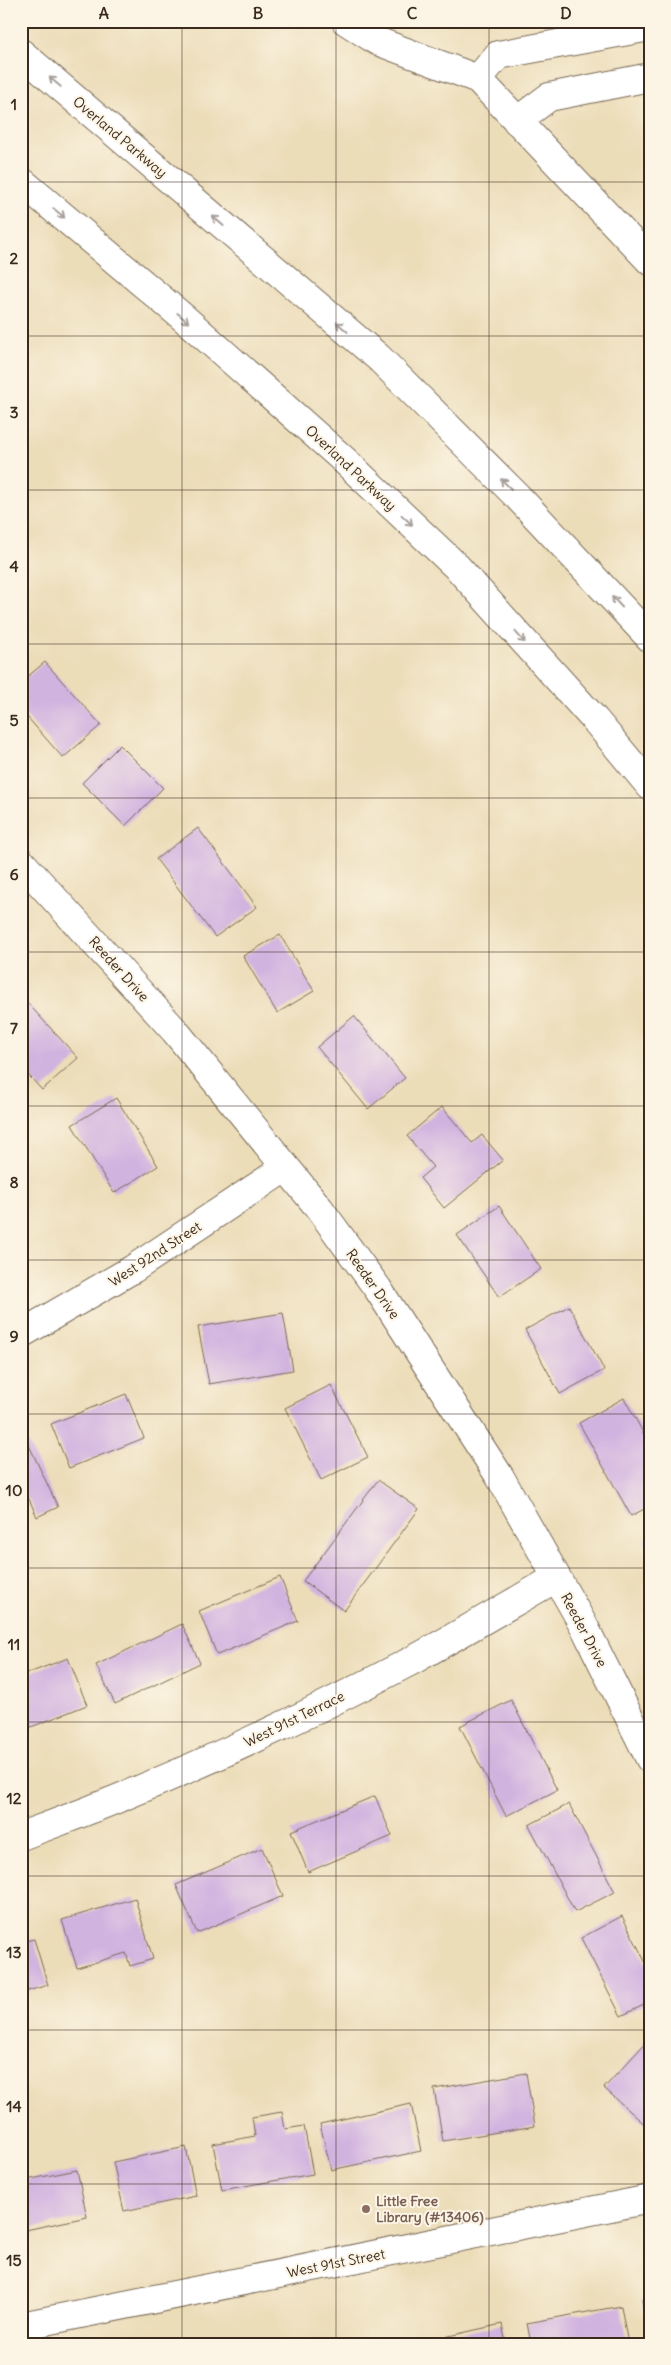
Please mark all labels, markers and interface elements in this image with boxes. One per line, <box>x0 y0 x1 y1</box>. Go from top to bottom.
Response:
text: A <box>99 3 109 23</box>
text: B <box>253 3 264 23</box>
text: C <box>407 3 418 23</box>
text: D <box>560 3 572 23</box>
one-way arrow <box>48 76 61 87</box>
street label: Overland Parkway <box>69 92 171 182</box>
text: 1 <box>11 94 17 114</box>
one-way arrow <box>52 207 65 218</box>
one-way arrow <box>212 215 225 226</box>
text: 2 <box>10 248 19 268</box>
one-way arrow <box>176 312 189 323</box>
one-way arrow <box>335 321 348 332</box>
text: 3 <box>9 402 19 422</box>
street label: Overland Parkway <box>302 421 400 515</box>
one-way arrow <box>499 478 512 490</box>
one-way arrow <box>401 514 414 526</box>
text: 4 <box>9 556 19 576</box>
one-way arrow <box>611 596 623 609</box>
one-way arrow <box>514 631 526 644</box>
text: 5 <box>9 710 19 730</box>
text: 6 <box>9 864 19 884</box>
street label: Reeder Drive <box>85 933 153 1005</box>
text: 7 <box>10 1018 18 1038</box>
text: 8 <box>9 1172 19 1192</box>
street label: West 92nd Street <box>105 1217 205 1291</box>
street label: Reeder Drive <box>342 1245 404 1323</box>
text: 9 <box>9 1326 19 1346</box>
text: 10 <box>6 1480 22 1500</box>
street label: Reeder Drive <box>557 1590 611 1670</box>
text: 11 <box>8 1634 20 1654</box>
street label: West 91st Terrace <box>241 1687 347 1751</box>
text: 12 <box>6 1788 22 1808</box>
text: 13 <box>6 1942 22 1962</box>
text: 14 <box>6 2096 22 2116</box>
place label: Little Free Library (#13406) <box>376 2192 484 2226</box>
marker: Little Free Library (#13406) <box>360 2203 372 2215</box>
street label: West 91st Street <box>285 2245 387 2281</box>
text: 15 <box>6 2250 22 2270</box>

